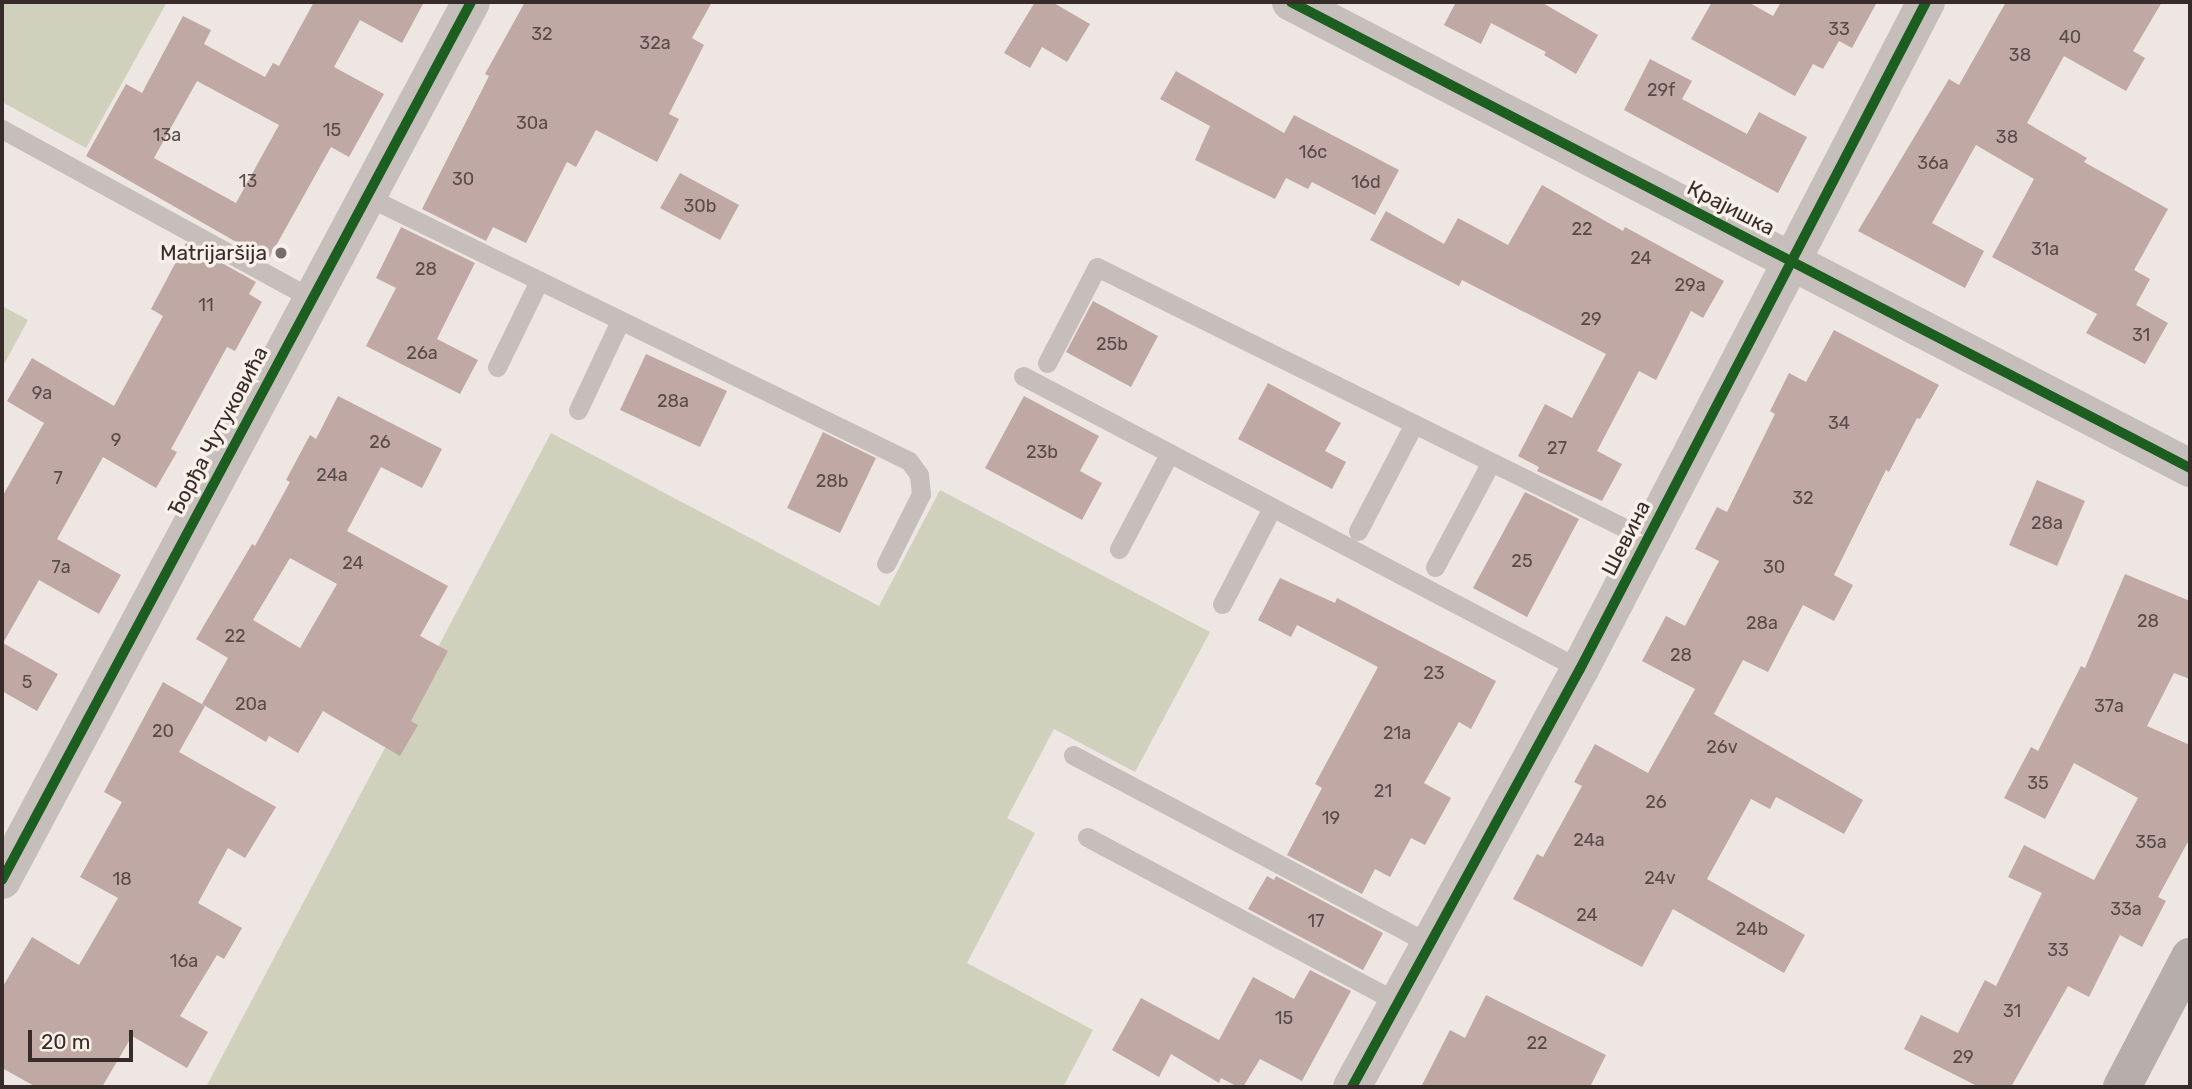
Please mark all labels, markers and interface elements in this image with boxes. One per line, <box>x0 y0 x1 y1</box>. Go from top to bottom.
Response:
house number: 33 <box>1828 18 1850 40</box>
house number: 32 <box>531 23 553 45</box>
house number: 40 <box>2059 26 2081 48</box>
house number: 32a <box>639 32 671 54</box>
house number: 38 <box>2009 44 2031 66</box>
house number: 29f <box>1647 79 1675 101</box>
house number: 30a <box>516 112 548 134</box>
house number: 15 <box>323 119 341 141</box>
house number: 13a <box>153 124 181 146</box>
house number: 38 <box>1996 126 2018 148</box>
house number: 16c <box>1299 141 1327 163</box>
house number: 36a <box>1917 152 1949 174</box>
house number: 30 <box>452 168 474 190</box>
house number: 13 <box>239 170 257 192</box>
house number: 16d <box>1351 171 1381 193</box>
street label: Крајишка <box>1683 175 1779 241</box>
house number: 30b <box>684 195 716 217</box>
house number: 22 <box>1571 218 1593 240</box>
house number: 31a <box>2031 238 2059 260</box>
place label: Matrijaršija <box>160 240 267 266</box>
marker: Matrijaršija <box>273 245 289 261</box>
house number: 24 <box>1630 247 1652 269</box>
house number: 28 <box>415 258 437 280</box>
house number: 29a <box>1674 274 1706 296</box>
house number: 11 <box>198 294 214 316</box>
house number: 29 <box>1580 308 1602 330</box>
house number: 31 <box>2132 324 2150 346</box>
house number: 25b <box>1096 333 1128 355</box>
street label: Ђорђа Чутуковића <box>163 342 273 520</box>
house number: 26a <box>406 342 438 364</box>
house number: 9a <box>32 382 52 404</box>
house number: 28a <box>657 390 689 412</box>
house number: 34 <box>1828 412 1850 434</box>
house number: 9 <box>111 429 121 451</box>
house number: 26 <box>369 431 391 453</box>
house number: 27 <box>1547 437 1567 459</box>
house number: 23b <box>1026 441 1058 463</box>
house number: 24a <box>316 464 348 486</box>
house number: 7 <box>53 467 63 489</box>
house number: 28b <box>816 470 848 492</box>
house number: 32 <box>1792 487 1814 509</box>
street label: Шевина <box>1596 496 1656 580</box>
house number: 28a <box>2031 512 2063 534</box>
house number: 25 <box>1511 550 1533 572</box>
house number: 24 <box>342 552 364 574</box>
house number: 7a <box>51 556 71 578</box>
house number: 30 <box>1763 556 1785 578</box>
house number: 28 <box>2137 610 2159 632</box>
house number: 28a <box>1746 612 1778 634</box>
house number: 22 <box>224 625 246 647</box>
house number: 28 <box>1670 644 1692 666</box>
house number: 23 <box>1423 662 1445 684</box>
house number: 5 <box>22 671 32 693</box>
house number: 20a <box>235 693 267 715</box>
house number: 37a <box>2094 695 2124 717</box>
house number: 20 <box>152 720 174 742</box>
house number: 21a <box>1383 722 1411 744</box>
house number: 26v <box>1706 736 1738 758</box>
house number: 35 <box>2027 772 2049 794</box>
house number: 21 <box>1374 780 1392 802</box>
house number: 26 <box>1645 791 1667 813</box>
house number: 19 <box>1322 807 1340 829</box>
house number: 24a <box>1573 829 1605 851</box>
house number: 35a <box>2135 831 2167 853</box>
house number: 24v <box>1644 867 1676 889</box>
house number: 18 <box>112 868 132 890</box>
house number: 33a <box>2110 898 2142 920</box>
house number: 24 <box>1576 904 1598 926</box>
house number: 17 <box>1308 910 1324 932</box>
house number: 24b <box>1736 918 1768 940</box>
house number: 33 <box>2047 939 2069 961</box>
house number: 16a <box>170 950 198 972</box>
house number: 31 <box>2003 1000 2021 1022</box>
house number: 15 <box>1275 1007 1293 1029</box>
scale bar <box>32 1016 136 1060</box>
text: 20 m <box>41 1029 90 1054</box>
house number: 22 <box>1526 1032 1548 1054</box>
house number: 29 <box>1952 1046 1974 1068</box>

